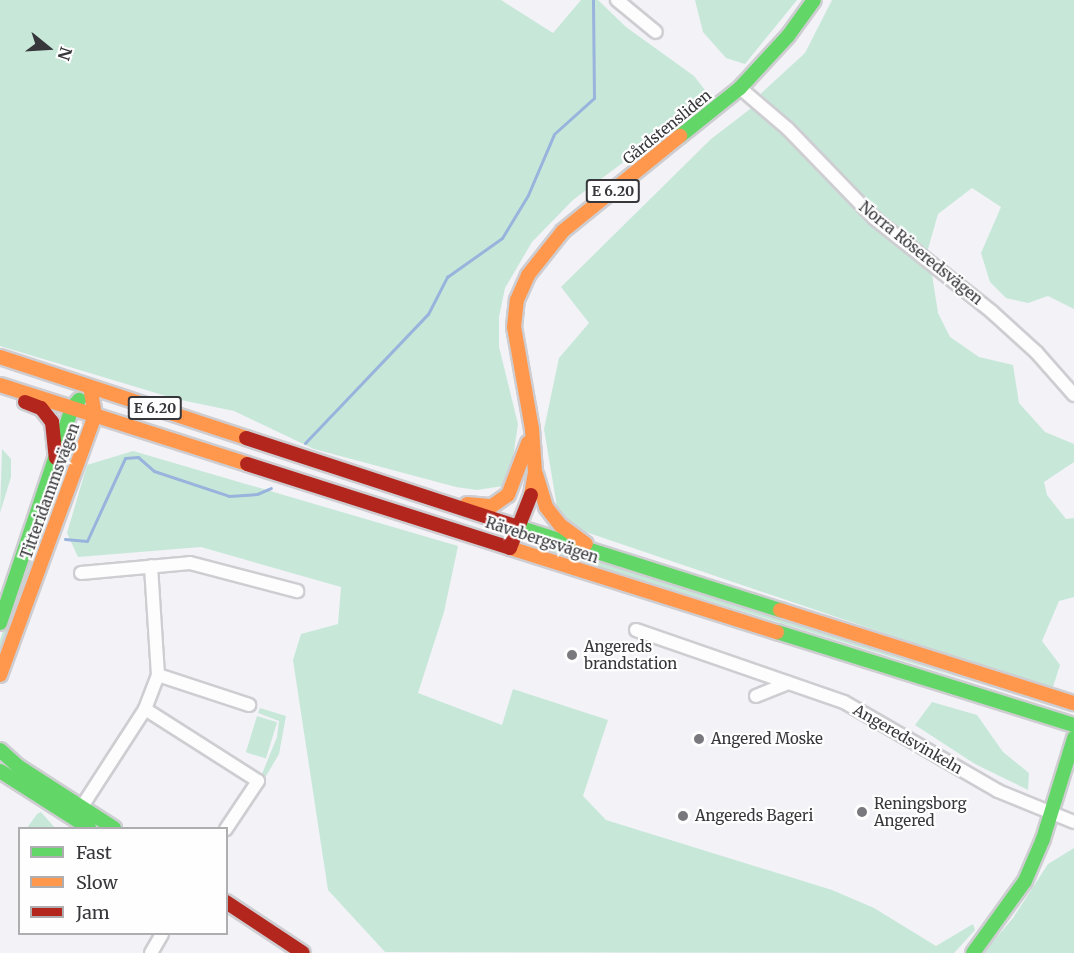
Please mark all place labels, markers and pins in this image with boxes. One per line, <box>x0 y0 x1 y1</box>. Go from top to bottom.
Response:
place label: Angereds brandstation <box>584 637 677 672</box>
marker: Angereds brandstation <box>565 648 579 662</box>
place label: Angered Moske <box>711 730 823 748</box>
marker: Angered Moske <box>692 732 706 746</box>
place label: Reningsborg Angered <box>874 794 967 829</box>
marker: Reningsborg Angered <box>855 805 869 819</box>
place label: Angereds Bageri <box>695 807 813 825</box>
marker: Angereds Bageri <box>676 809 690 823</box>

